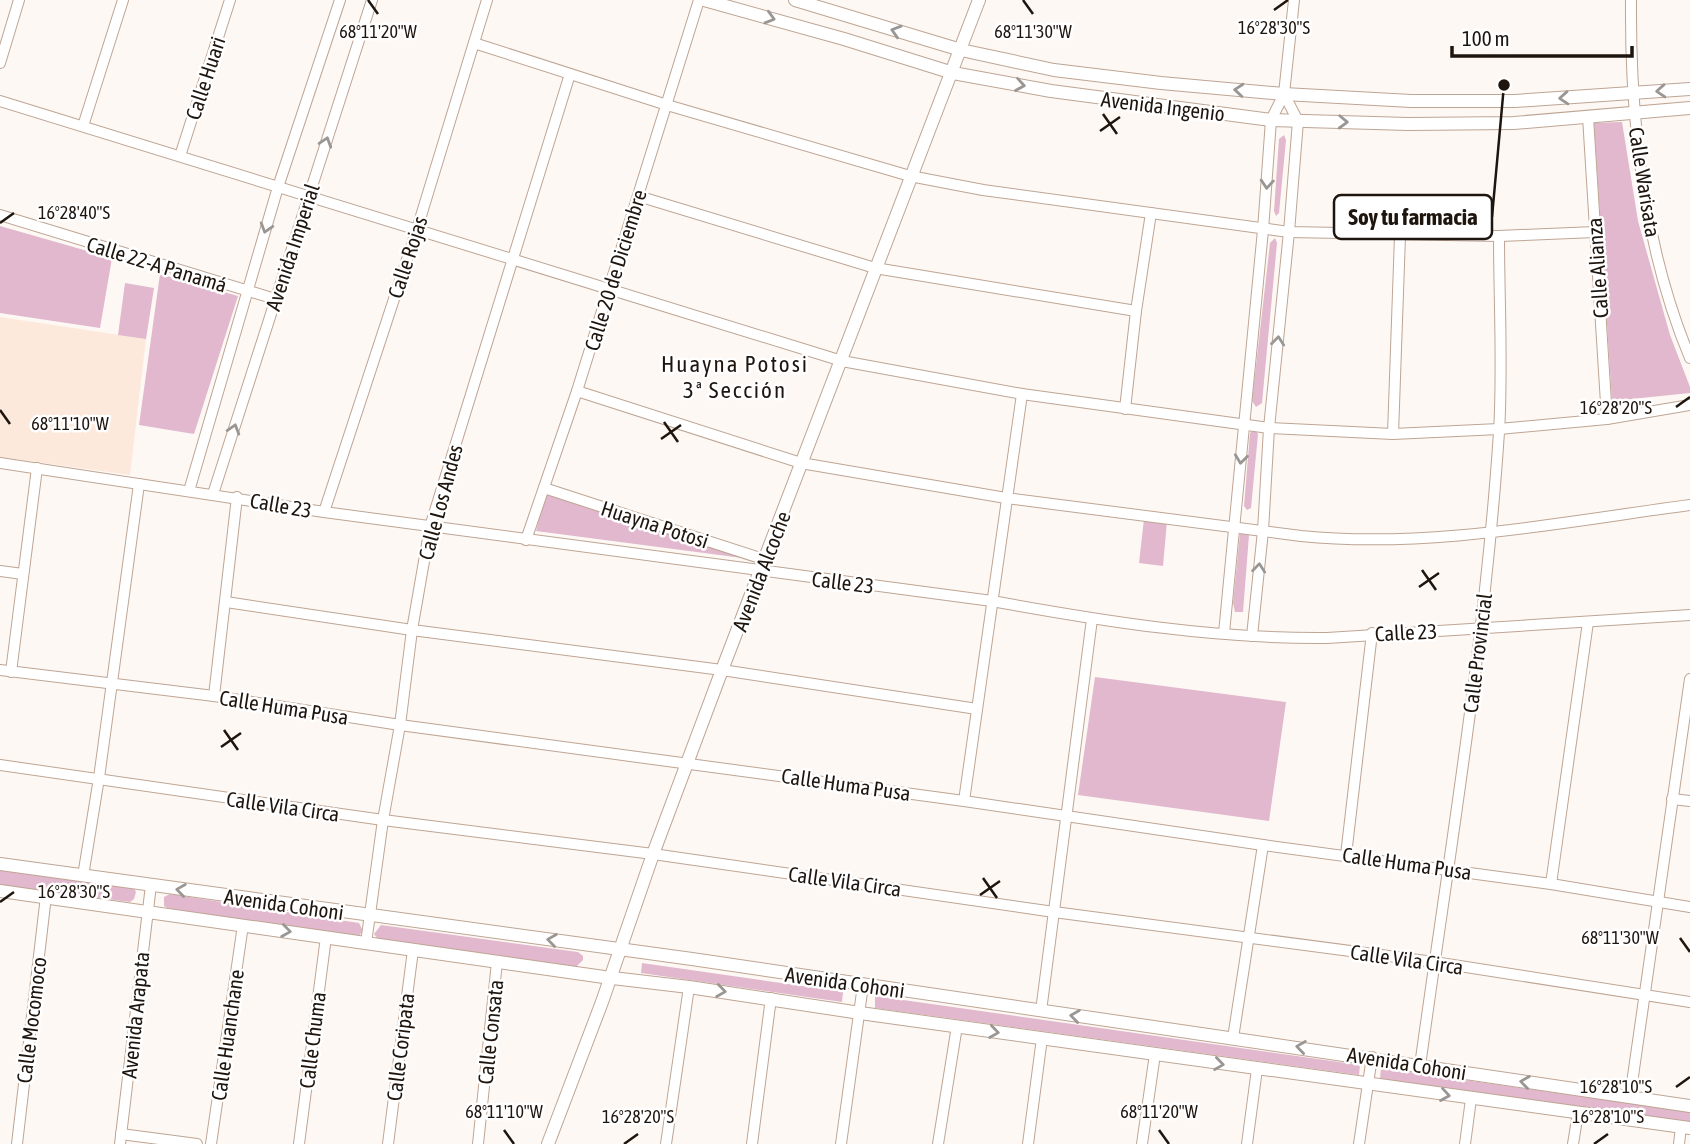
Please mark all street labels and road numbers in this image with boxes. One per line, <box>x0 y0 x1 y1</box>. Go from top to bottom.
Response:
street label: Calle Huari <box>180 34 230 122</box>
street label: Avenida Ingenio <box>1100 87 1226 125</box>
street label: Calle Warisata <box>1624 125 1666 239</box>
street label: Avenida Imperial <box>260 180 324 314</box>
street label: Calle 20 de Diciembre <box>579 187 651 353</box>
street label: Calle Rojas <box>382 213 432 301</box>
street label: Calle Alianza <box>1582 217 1612 319</box>
street label: Calle 22-A Panamá <box>84 231 230 297</box>
street label: Calle Los Andes <box>413 442 467 562</box>
street label: Calle 23 <box>248 488 314 522</box>
street label: Huayna Potosi <box>598 495 712 553</box>
street label: Avenida Alcoche <box>727 508 795 634</box>
street label: Calle 23 <box>811 566 875 598</box>
street label: Calle Provincial <box>1458 591 1496 714</box>
street label: Calle 23 <box>1374 618 1438 646</box>
street label: Calle Huma Pusa <box>218 685 350 729</box>
street label: Calle Huma Pusa <box>780 763 912 805</box>
street label: Calle Vila Circa <box>225 786 341 826</box>
street label: Calle Huma Pusa <box>1341 842 1473 884</box>
street label: Calle Vila Circa <box>787 861 903 901</box>
street label: Avenida Cohoni <box>223 884 345 924</box>
street label: Calle Vila Circa <box>1349 939 1465 979</box>
street label: Avenida Arapata <box>116 950 154 1080</box>
street label: Calle Mocomoco <box>11 956 51 1084</box>
street label: Avenida Cohoni <box>784 962 906 1002</box>
street label: Calle Huanchane <box>206 968 248 1102</box>
street label: Calle Consata <box>473 979 507 1085</box>
street label: Calle Chuma <box>294 990 330 1090</box>
street label: Calle Coripata <box>381 992 419 1102</box>
street label: Avenida Cohoni <box>1346 1042 1468 1084</box>

